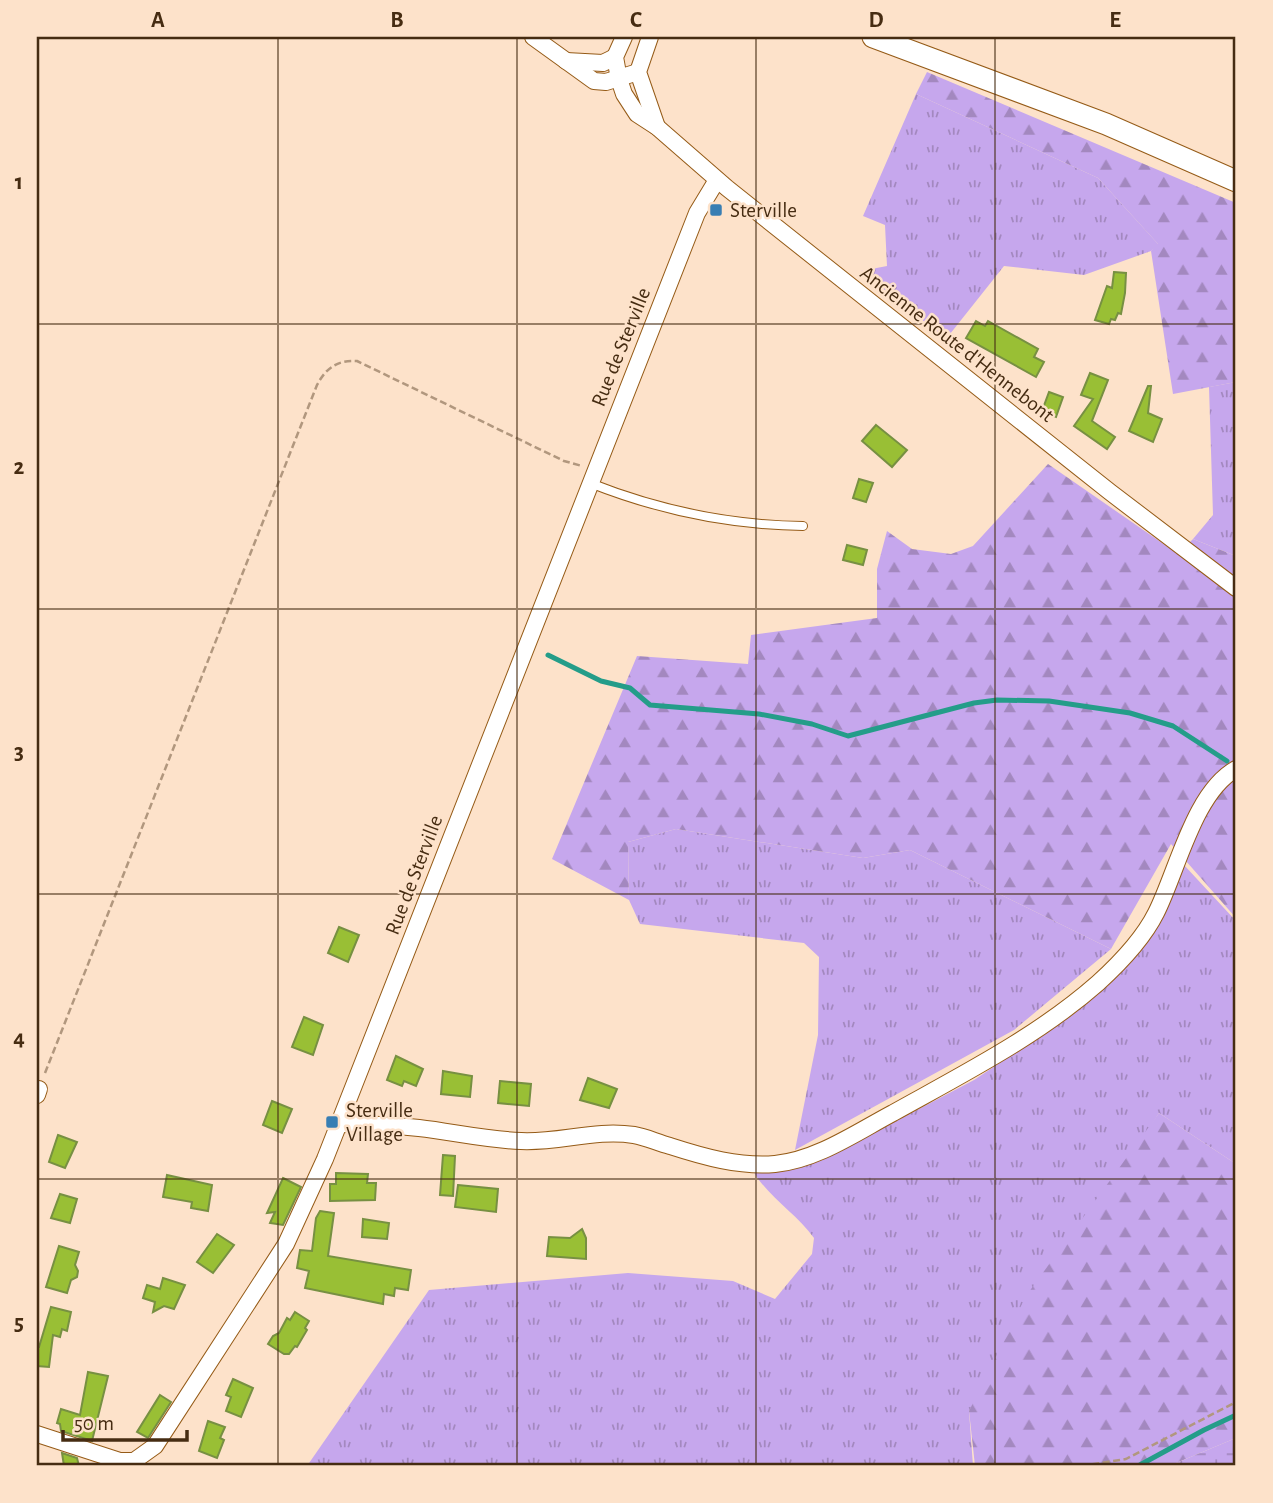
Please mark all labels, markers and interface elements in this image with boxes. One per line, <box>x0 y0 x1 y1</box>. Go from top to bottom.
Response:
text: A <box>151 9 165 32</box>
text: B <box>390 9 404 32</box>
text: C <box>630 9 642 32</box>
text: D <box>868 9 884 32</box>
text: E <box>1109 9 1121 32</box>
text: 1 <box>15 171 23 194</box>
place label: Sterville <box>730 200 797 221</box>
marker: Sterville <box>708 202 724 218</box>
street label: Ancienne Route d'Hennebont <box>856 262 1058 426</box>
street label: Rue de Sterville <box>588 285 654 409</box>
text: 2 <box>14 456 25 479</box>
text: 3 <box>14 741 24 764</box>
street label: Rue de Sterville <box>382 812 446 938</box>
text: 4 <box>13 1027 25 1050</box>
place label: Sterville Village <box>346 1100 413 1145</box>
marker: Sterville Village <box>324 1114 340 1130</box>
text: 5 <box>14 1312 24 1335</box>
scale bar <box>63 1398 187 1442</box>
text: 50 m <box>74 1413 114 1434</box>

